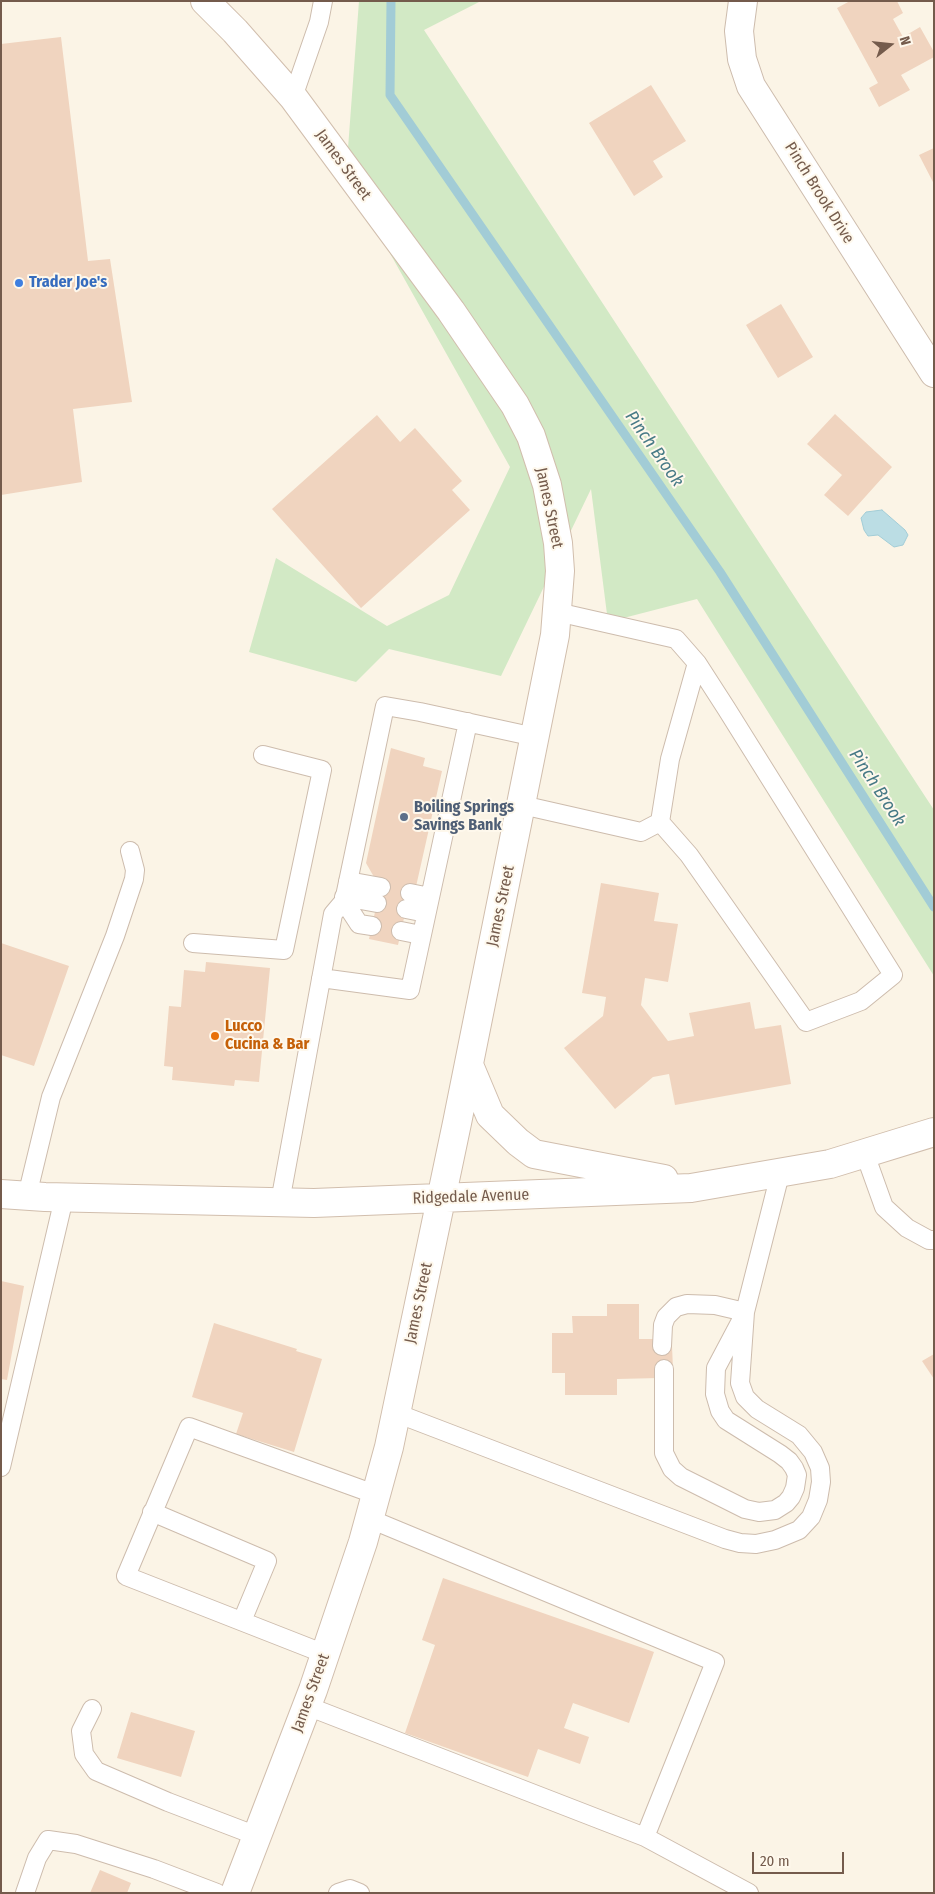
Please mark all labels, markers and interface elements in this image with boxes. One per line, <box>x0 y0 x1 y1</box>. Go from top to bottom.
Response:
north arrow <box>865 20 915 70</box>
text: N <box>896 34 914 47</box>
street label: James Street <box>311 126 375 204</box>
street label: Pinch Brook Drive <box>780 139 858 247</box>
place label: Trader Joe's <box>29 273 107 293</box>
marker: Trader Joe's <box>13 277 25 289</box>
water label: Pinch Brook <box>620 407 688 491</box>
street label: James Street <box>531 466 567 550</box>
water label: Pinch Brook <box>844 745 910 831</box>
place label: Boiling Springs Savings Bank <box>414 798 514 836</box>
marker: Boiling Springs Savings Bank <box>398 811 410 823</box>
street label: James Street <box>483 864 519 948</box>
place label: Lucco Cucina & Bar <box>225 1017 309 1055</box>
marker: Lucco Cucina & Bar <box>209 1030 221 1042</box>
street label: Ridgedale Avenue <box>412 1185 530 1209</box>
street label: James Street <box>401 1261 437 1345</box>
street label: James Street <box>288 1651 334 1735</box>
scale bar <box>755 1842 848 1874</box>
text: 20 m <box>760 1852 790 1870</box>

